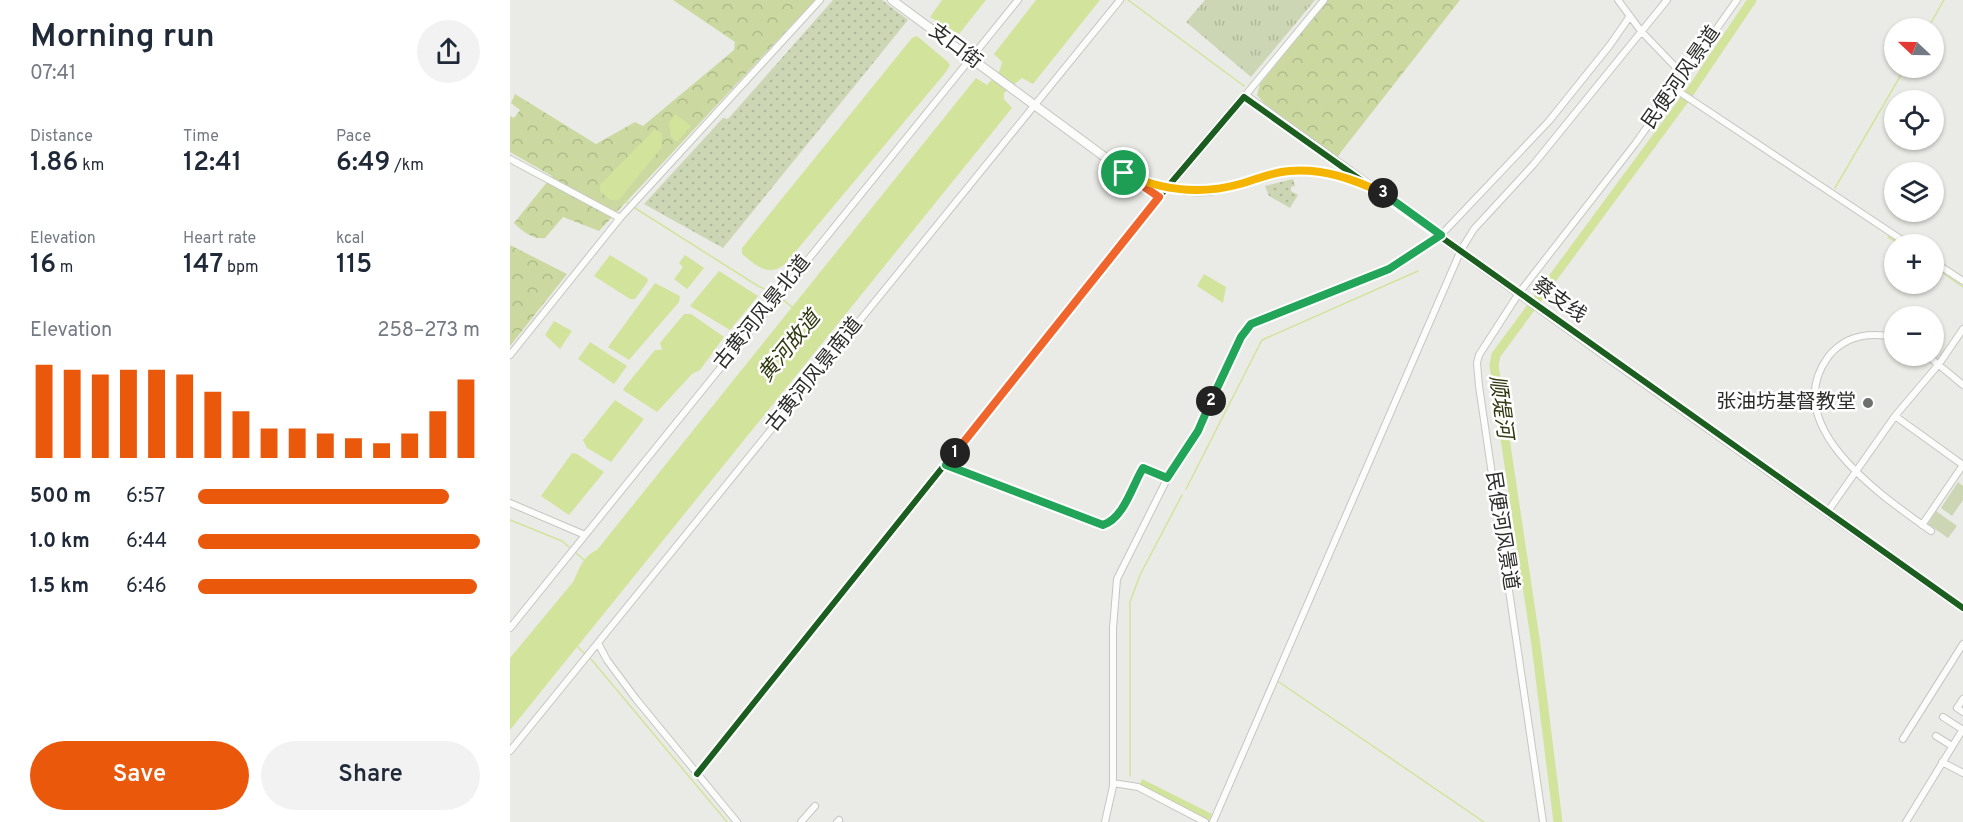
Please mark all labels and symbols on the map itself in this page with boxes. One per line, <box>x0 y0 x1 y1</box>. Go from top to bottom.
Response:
north arrow <box>1884 18 1944 78</box>
street label: 支口街 <box>923 19 987 75</box>
street label: 民便河风景道 <box>1637 21 1727 135</box>
pin <box>1098 147 1149 198</box>
pin: 3 <box>1368 178 1398 208</box>
street label: 古黄河风景北道 <box>709 250 817 376</box>
street label: 蔡支线 <box>1527 273 1591 329</box>
water label: 黄河故道 <box>753 304 829 388</box>
street label: 古黄河风景南道 <box>761 312 869 438</box>
water label: 顺堤河 <box>1482 374 1518 444</box>
pin: 2 <box>1196 386 1226 416</box>
place label: 张油坊基督教堂 <box>1716 390 1856 416</box>
marker: 张油坊基督教堂 <box>1861 396 1875 410</box>
pin: 1 <box>940 438 970 468</box>
street label: 民便河风景道 <box>1479 470 1523 592</box>

